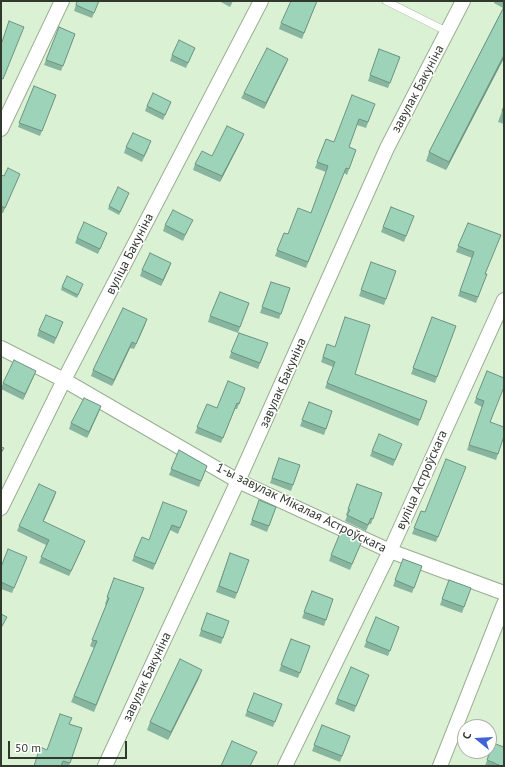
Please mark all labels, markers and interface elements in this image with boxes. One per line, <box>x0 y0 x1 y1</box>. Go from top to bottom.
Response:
street label: завулак Бакуніна <box>388 42 448 136</box>
street label: вуліца Бакуніна <box>103 211 157 297</box>
street label: завулак Бакуніна <box>256 335 310 431</box>
street label: вуліца Астроўскага <box>393 428 451 532</box>
street label: 1-ы завулак Мікалая Астроўскага <box>213 460 389 556</box>
street label: завулак Бакуніна <box>119 630 175 724</box>
north arrow <box>457 719 497 759</box>
text: С <box>459 731 474 741</box>
scale bar <box>10 733 129 759</box>
text: 50 m <box>15 740 41 755</box>

